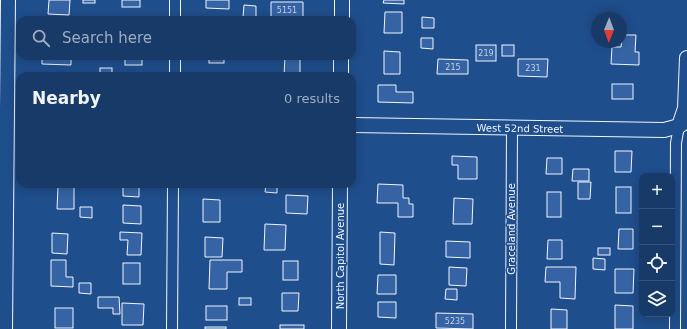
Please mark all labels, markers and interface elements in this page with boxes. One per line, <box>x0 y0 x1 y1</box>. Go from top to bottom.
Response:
house number: 5151 <box>277 6 297 15</box>
north arrow <box>591 12 627 48</box>
search box <box>16 16 356 60</box>
icon: search <box>30 27 52 49</box>
text: Search here <box>62 29 152 47</box>
house number: 219 <box>478 49 494 58</box>
house number: 215 <box>445 63 461 72</box>
house number: 231 <box>525 64 541 73</box>
text: Nearby <box>32 88 101 108</box>
text: 0 results <box>284 91 340 106</box>
street label: West 52nd Street <box>477 122 564 135</box>
map controls <box>639 173 675 317</box>
button: + <box>639 173 675 209</box>
street label: Graceland Avenue <box>506 183 517 275</box>
street label: North Capitol Avenue <box>335 203 346 309</box>
button: − <box>639 209 675 245</box>
button: locate <box>639 245 675 281</box>
button: layers <box>639 281 675 317</box>
house number: 5235 <box>445 317 465 326</box>

